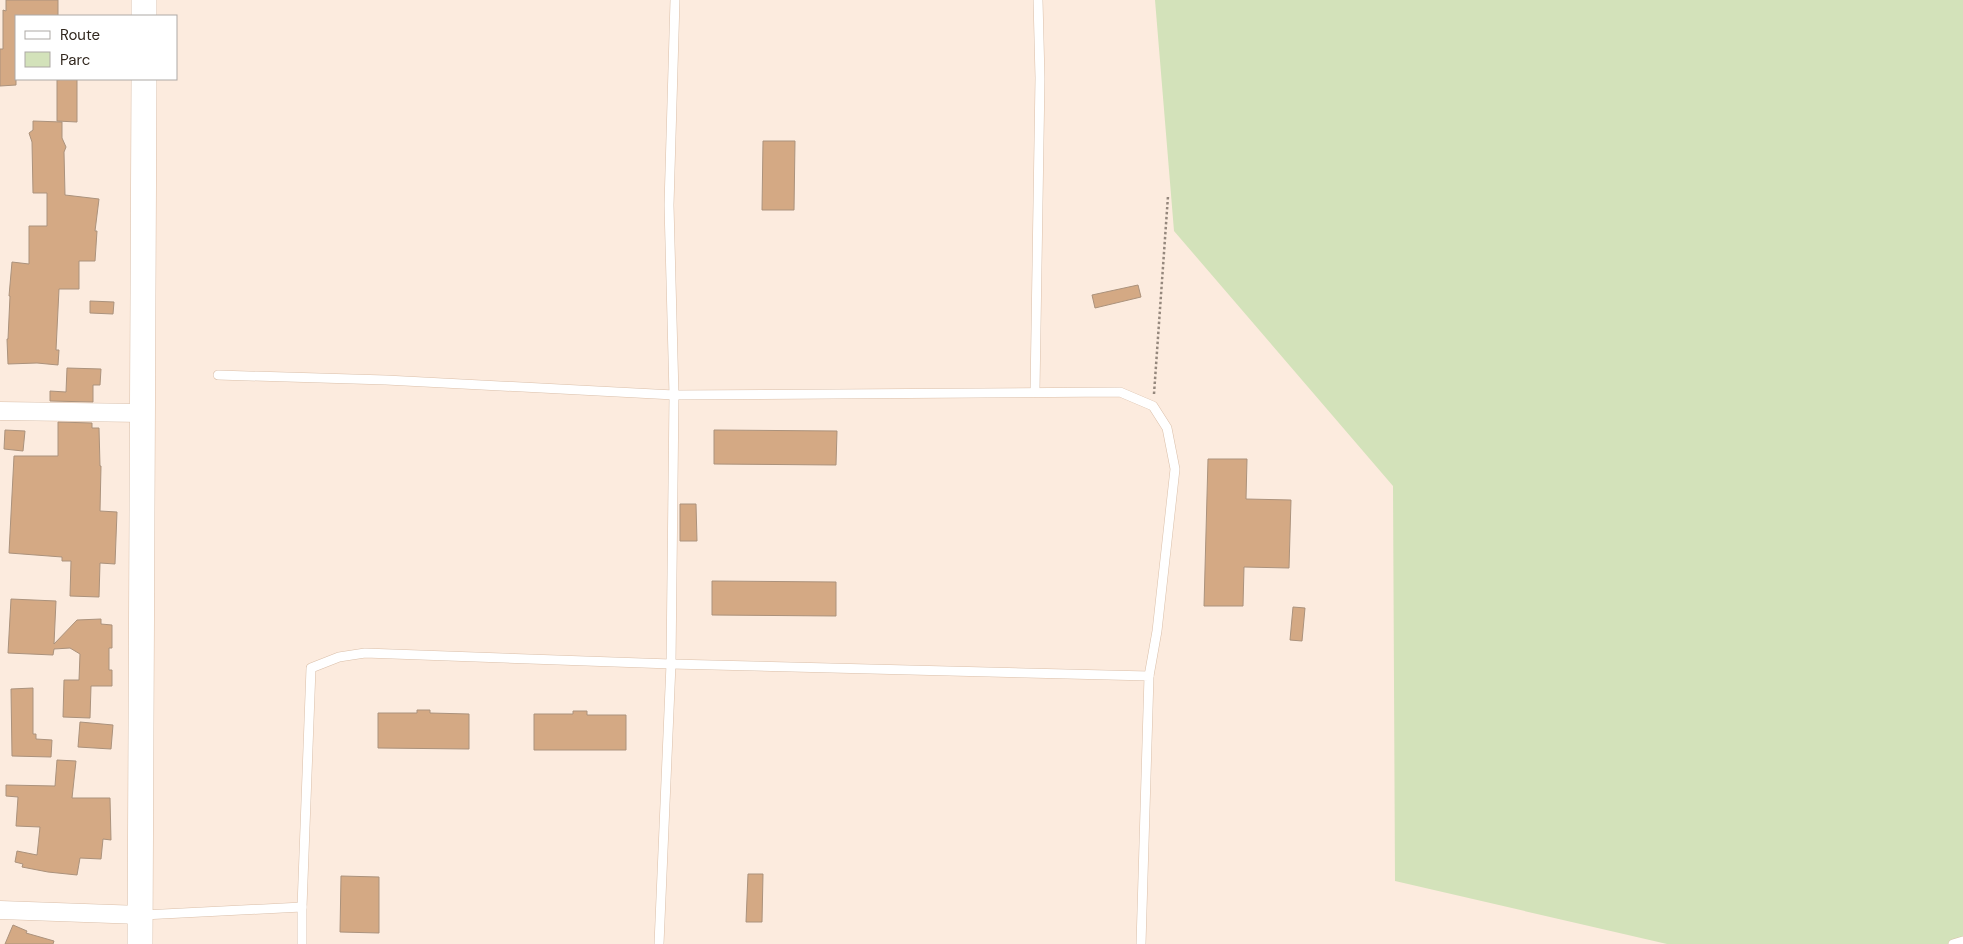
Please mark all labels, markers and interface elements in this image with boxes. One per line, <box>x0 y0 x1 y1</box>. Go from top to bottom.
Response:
legend <box>15 15 178 80</box>
text: Route <box>60 25 100 45</box>
text: Parc <box>60 50 90 70</box>

